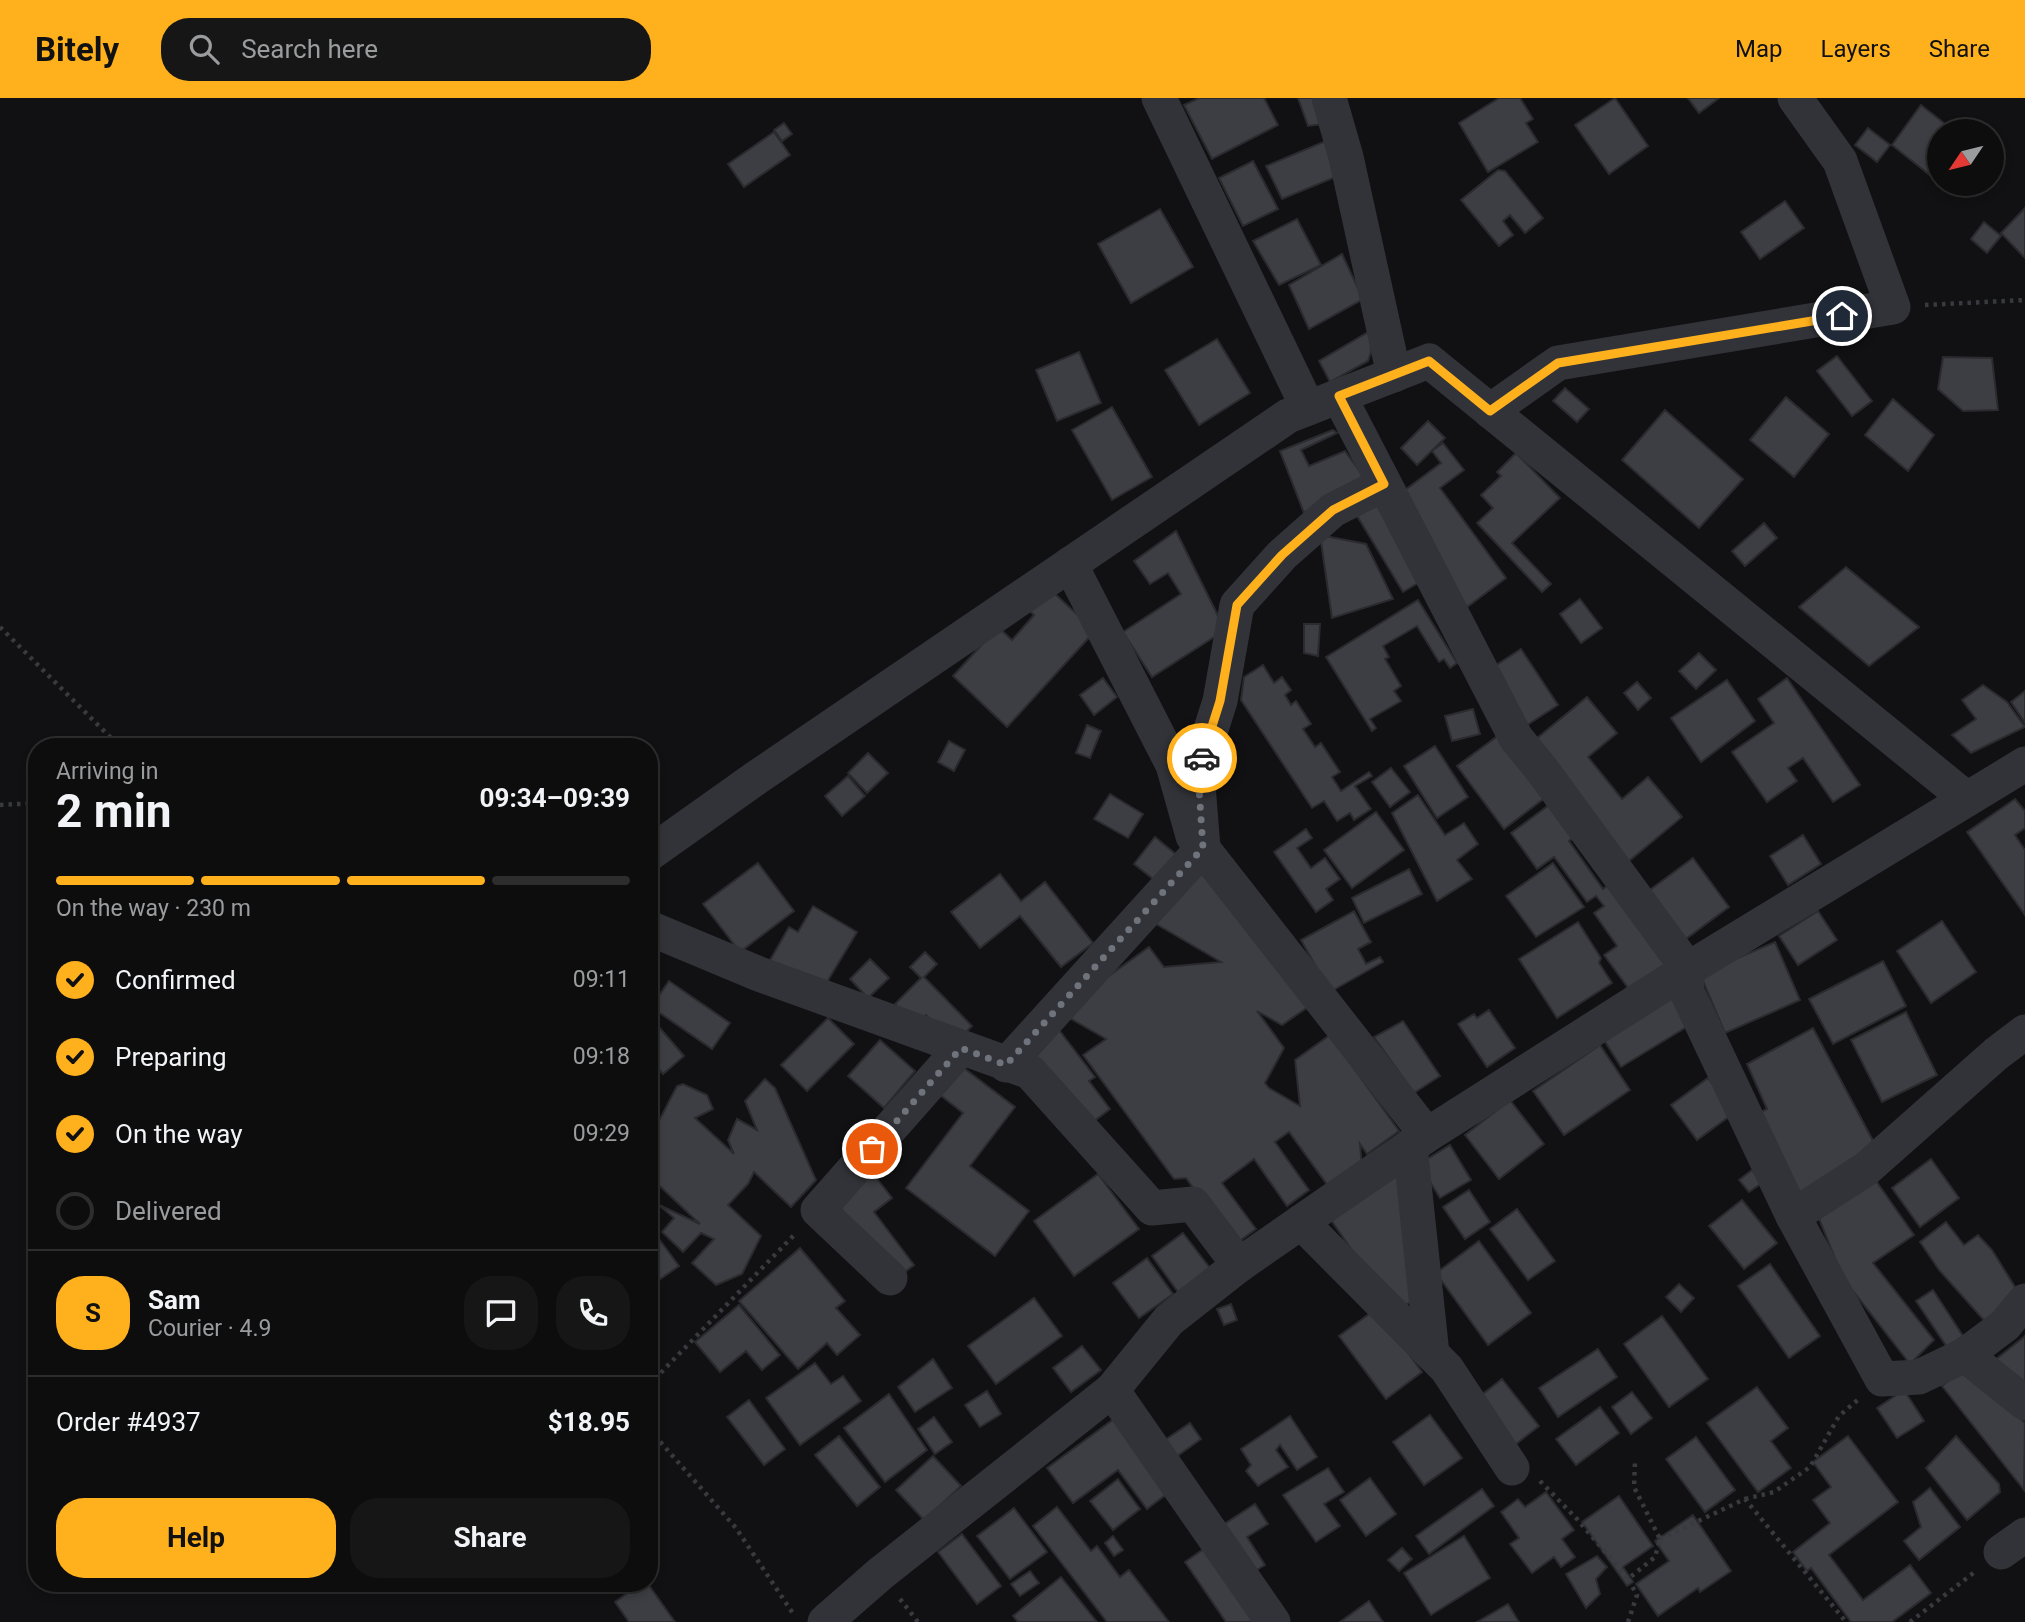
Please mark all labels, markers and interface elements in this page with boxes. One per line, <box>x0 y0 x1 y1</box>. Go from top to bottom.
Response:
search box <box>161 18 651 81</box>
text: Bitely <box>35 30 119 69</box>
icon: search <box>185 30 223 68</box>
text: Search here <box>241 34 378 64</box>
text: Map <box>1735 35 1783 63</box>
text: Layers <box>1821 35 1891 63</box>
text: Share <box>1929 35 1990 63</box>
north arrow <box>1927 119 2004 196</box>
map controls <box>1927 119 2004 196</box>
pin <box>1812 286 1872 346</box>
icon: home <box>1823 297 1861 335</box>
courier <box>1167 723 1237 793</box>
icon: car <box>1183 739 1221 777</box>
text: Arriving in <box>56 758 159 785</box>
text: 09:34–09:39 <box>480 783 630 813</box>
text: 2 min <box>56 784 172 838</box>
text: On the way · 230 m <box>56 895 251 922</box>
icon: check <box>56 961 94 999</box>
text: Confirmed <box>115 965 236 995</box>
text: 09:11 <box>573 966 630 993</box>
icon: check <box>56 1038 94 1076</box>
text: Preparing <box>115 1042 227 1072</box>
text: 09:18 <box>573 1043 630 1070</box>
icon: check <box>56 1115 94 1153</box>
text: On the way <box>115 1119 243 1149</box>
pin <box>842 1119 902 1179</box>
text: 09:29 <box>573 1120 630 1147</box>
icon: bag <box>853 1130 891 1168</box>
text: Delivered <box>115 1196 222 1226</box>
button: chat <box>464 1276 538 1350</box>
button: phone <box>556 1276 630 1350</box>
text: Sam <box>148 1285 200 1315</box>
text: S <box>85 1298 101 1328</box>
text: Courier · 4.9 <box>148 1315 271 1342</box>
text: Order #4937 <box>56 1407 201 1437</box>
text: $18.95 <box>548 1407 630 1437</box>
button: Help <box>56 1498 336 1578</box>
button: Share <box>350 1498 630 1578</box>

